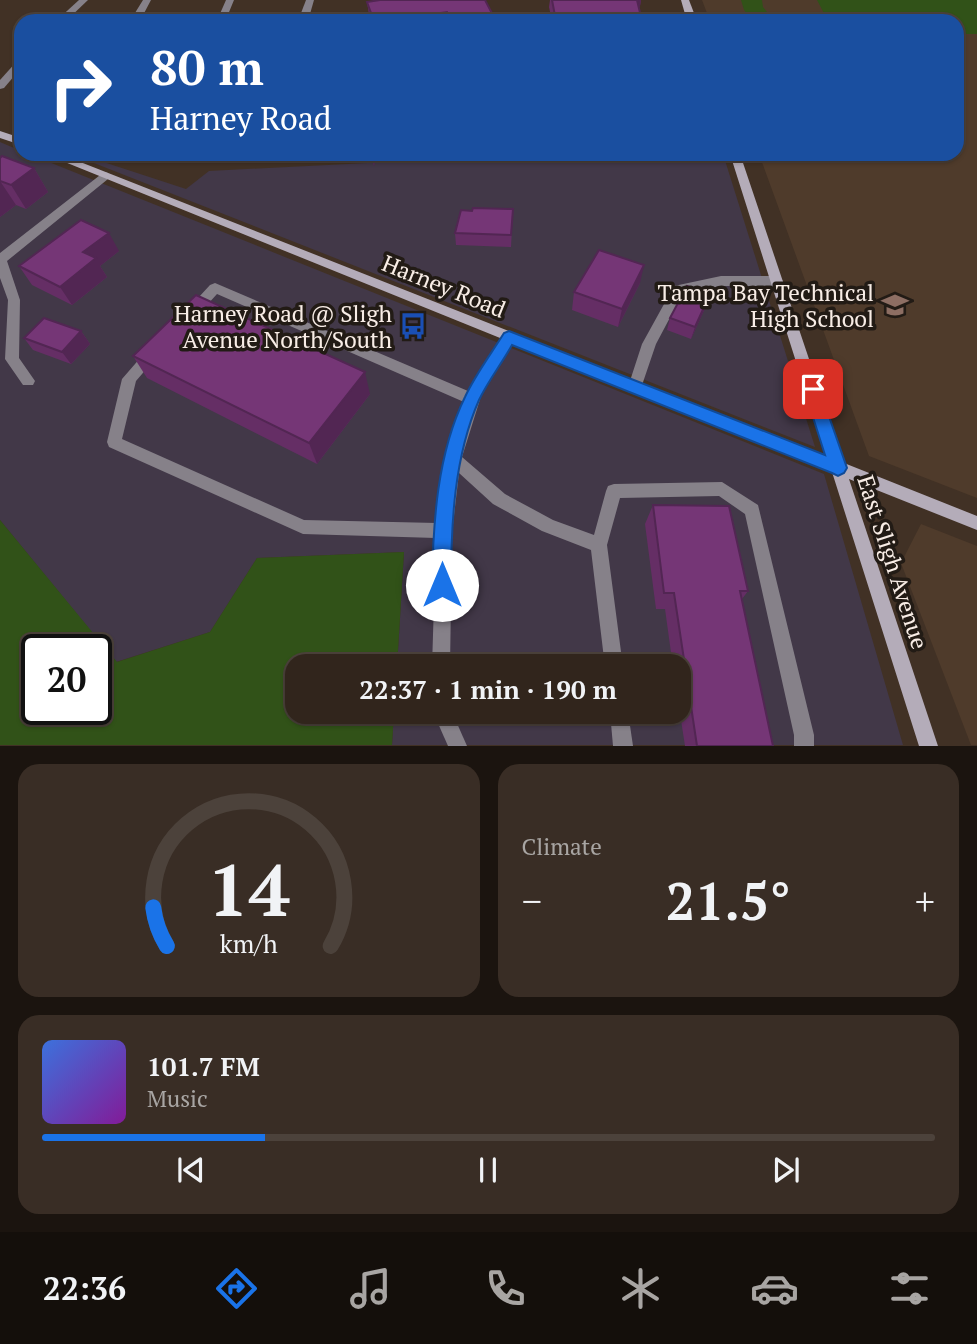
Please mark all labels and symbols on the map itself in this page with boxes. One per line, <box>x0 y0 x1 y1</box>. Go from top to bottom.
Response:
street label: Harney Road <box>378 247 511 325</box>
place label: Tampa Bay Technical High School <box>657 277 874 334</box>
school or university icon: Tampa Bay Technical High School <box>880 290 910 320</box>
place label: Harney Road @ Sligh Avenue North/South <box>174 298 392 355</box>
bus stop icon: Harney Road @ Sligh Avenue North/South <box>398 311 428 341</box>
pin <box>783 359 843 419</box>
street label: East Sligh Avenue <box>850 471 936 653</box>
position arrow <box>405 548 479 622</box>
speed limit sign: 20 <box>21 634 112 725</box>

